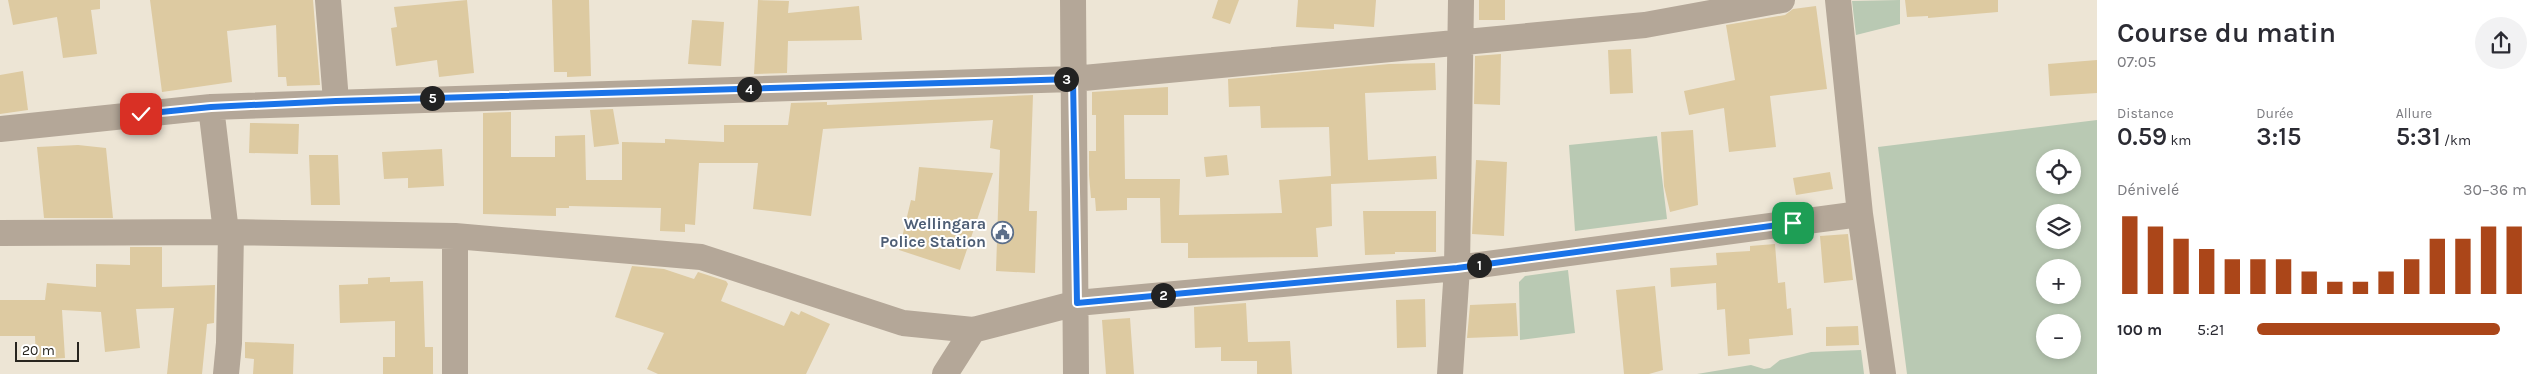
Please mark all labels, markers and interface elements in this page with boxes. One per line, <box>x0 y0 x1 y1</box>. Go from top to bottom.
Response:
text: Course du matin <box>2117 16 2336 49</box>
button: share <box>2475 17 2527 69</box>
text: 07:05 <box>2117 52 2156 71</box>
pin: 3 <box>1054 66 1078 92</box>
text: 3 <box>1062 71 1071 88</box>
pin: 4 <box>736 76 762 102</box>
text: 4 <box>745 81 754 98</box>
pin: 5 <box>420 86 444 110</box>
text: 5 <box>428 90 437 107</box>
pin <box>120 93 162 135</box>
icon: check <box>127 100 155 128</box>
text: Distance <box>2117 105 2174 122</box>
text: Durée <box>2256 105 2293 122</box>
text: Allure <box>2396 105 2432 122</box>
text: 0.59 <box>2117 122 2167 151</box>
text: 3:15 <box>2256 122 2301 151</box>
text: 5:31 <box>2396 122 2441 151</box>
text: km <box>2167 132 2191 149</box>
text: /km <box>2441 132 2471 149</box>
map controls <box>2036 149 2081 359</box>
button: locate <box>2036 149 2081 194</box>
text: Dénivelé <box>2117 180 2179 199</box>
text: 30–36 m <box>2463 180 2527 199</box>
pin <box>1772 202 1814 244</box>
button: layers <box>2036 204 2081 249</box>
icon: arrive <box>1779 209 1807 237</box>
place label: Wellingara Police Station <box>880 214 986 251</box>
public building icon: Wellingara Police Station <box>990 220 1014 244</box>
pin: 1 <box>1466 252 1492 278</box>
text: 1 <box>1477 257 1482 274</box>
button: + <box>2036 259 2081 304</box>
pin: 2 <box>1150 282 1176 308</box>
text: 2 <box>1159 287 1168 304</box>
button: − <box>2036 314 2081 359</box>
text: 100 m <box>2117 320 2162 339</box>
text: 5:21 <box>2197 320 2224 339</box>
scale bar <box>15 339 79 362</box>
text: 20 m <box>22 342 55 359</box>

